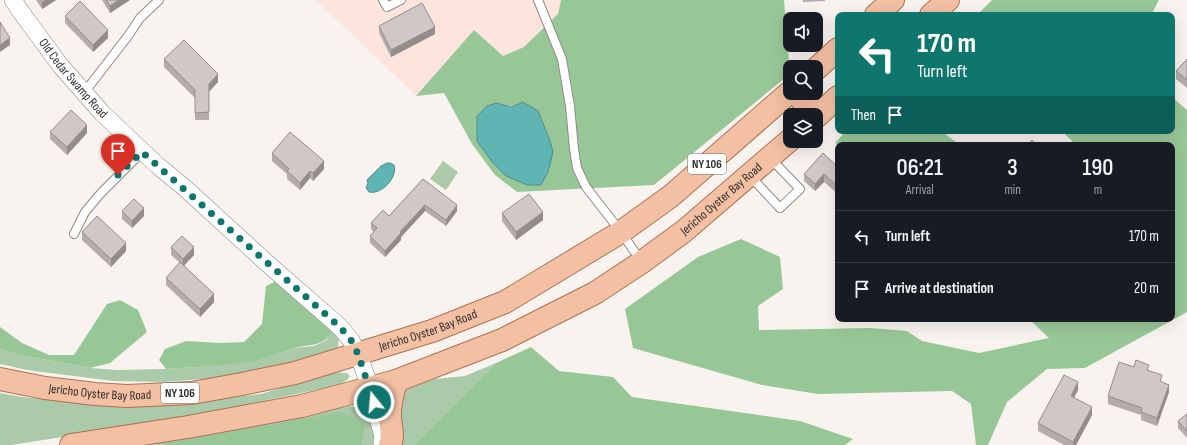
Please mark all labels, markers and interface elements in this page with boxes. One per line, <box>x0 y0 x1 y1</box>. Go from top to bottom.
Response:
map controls <box>783 12 823 148</box>
button: sound <box>783 12 823 52</box>
text: 170 m <box>917 27 976 60</box>
icon: left <box>851 28 903 80</box>
street label: Old Cedar Swamp Road <box>35 35 111 122</box>
button: search <box>783 60 823 100</box>
text: Turn left <box>917 61 968 82</box>
icon: arrive <box>884 104 906 126</box>
text: Then <box>851 106 876 125</box>
button: layers <box>783 108 823 148</box>
pin <box>101 134 135 175</box>
icon: arrive <box>107 140 129 162</box>
text: 06:21 <box>897 153 943 182</box>
text: 3 <box>1007 153 1018 182</box>
text: 190 <box>1082 153 1113 182</box>
road number: NY 106 <box>688 154 726 174</box>
street label: Jericho Oyster Bay Road <box>676 159 766 239</box>
text: Arrival <box>906 182 934 198</box>
text: min <box>1004 182 1021 198</box>
text: m <box>1094 182 1102 198</box>
icon: left <box>851 226 873 248</box>
text: Turn left <box>885 227 930 246</box>
text: 170 m <box>1129 227 1159 246</box>
icon: arrive <box>851 278 873 300</box>
text: Arrive at destination <box>885 279 994 298</box>
text: 20 m <box>1134 279 1159 298</box>
street label: Jericho Oyster Bay Road <box>376 306 479 355</box>
street label: Jericho Oyster Bay Road <box>47 380 151 404</box>
position arrow <box>353 381 395 423</box>
road number: NY 106 <box>161 383 199 403</box>

